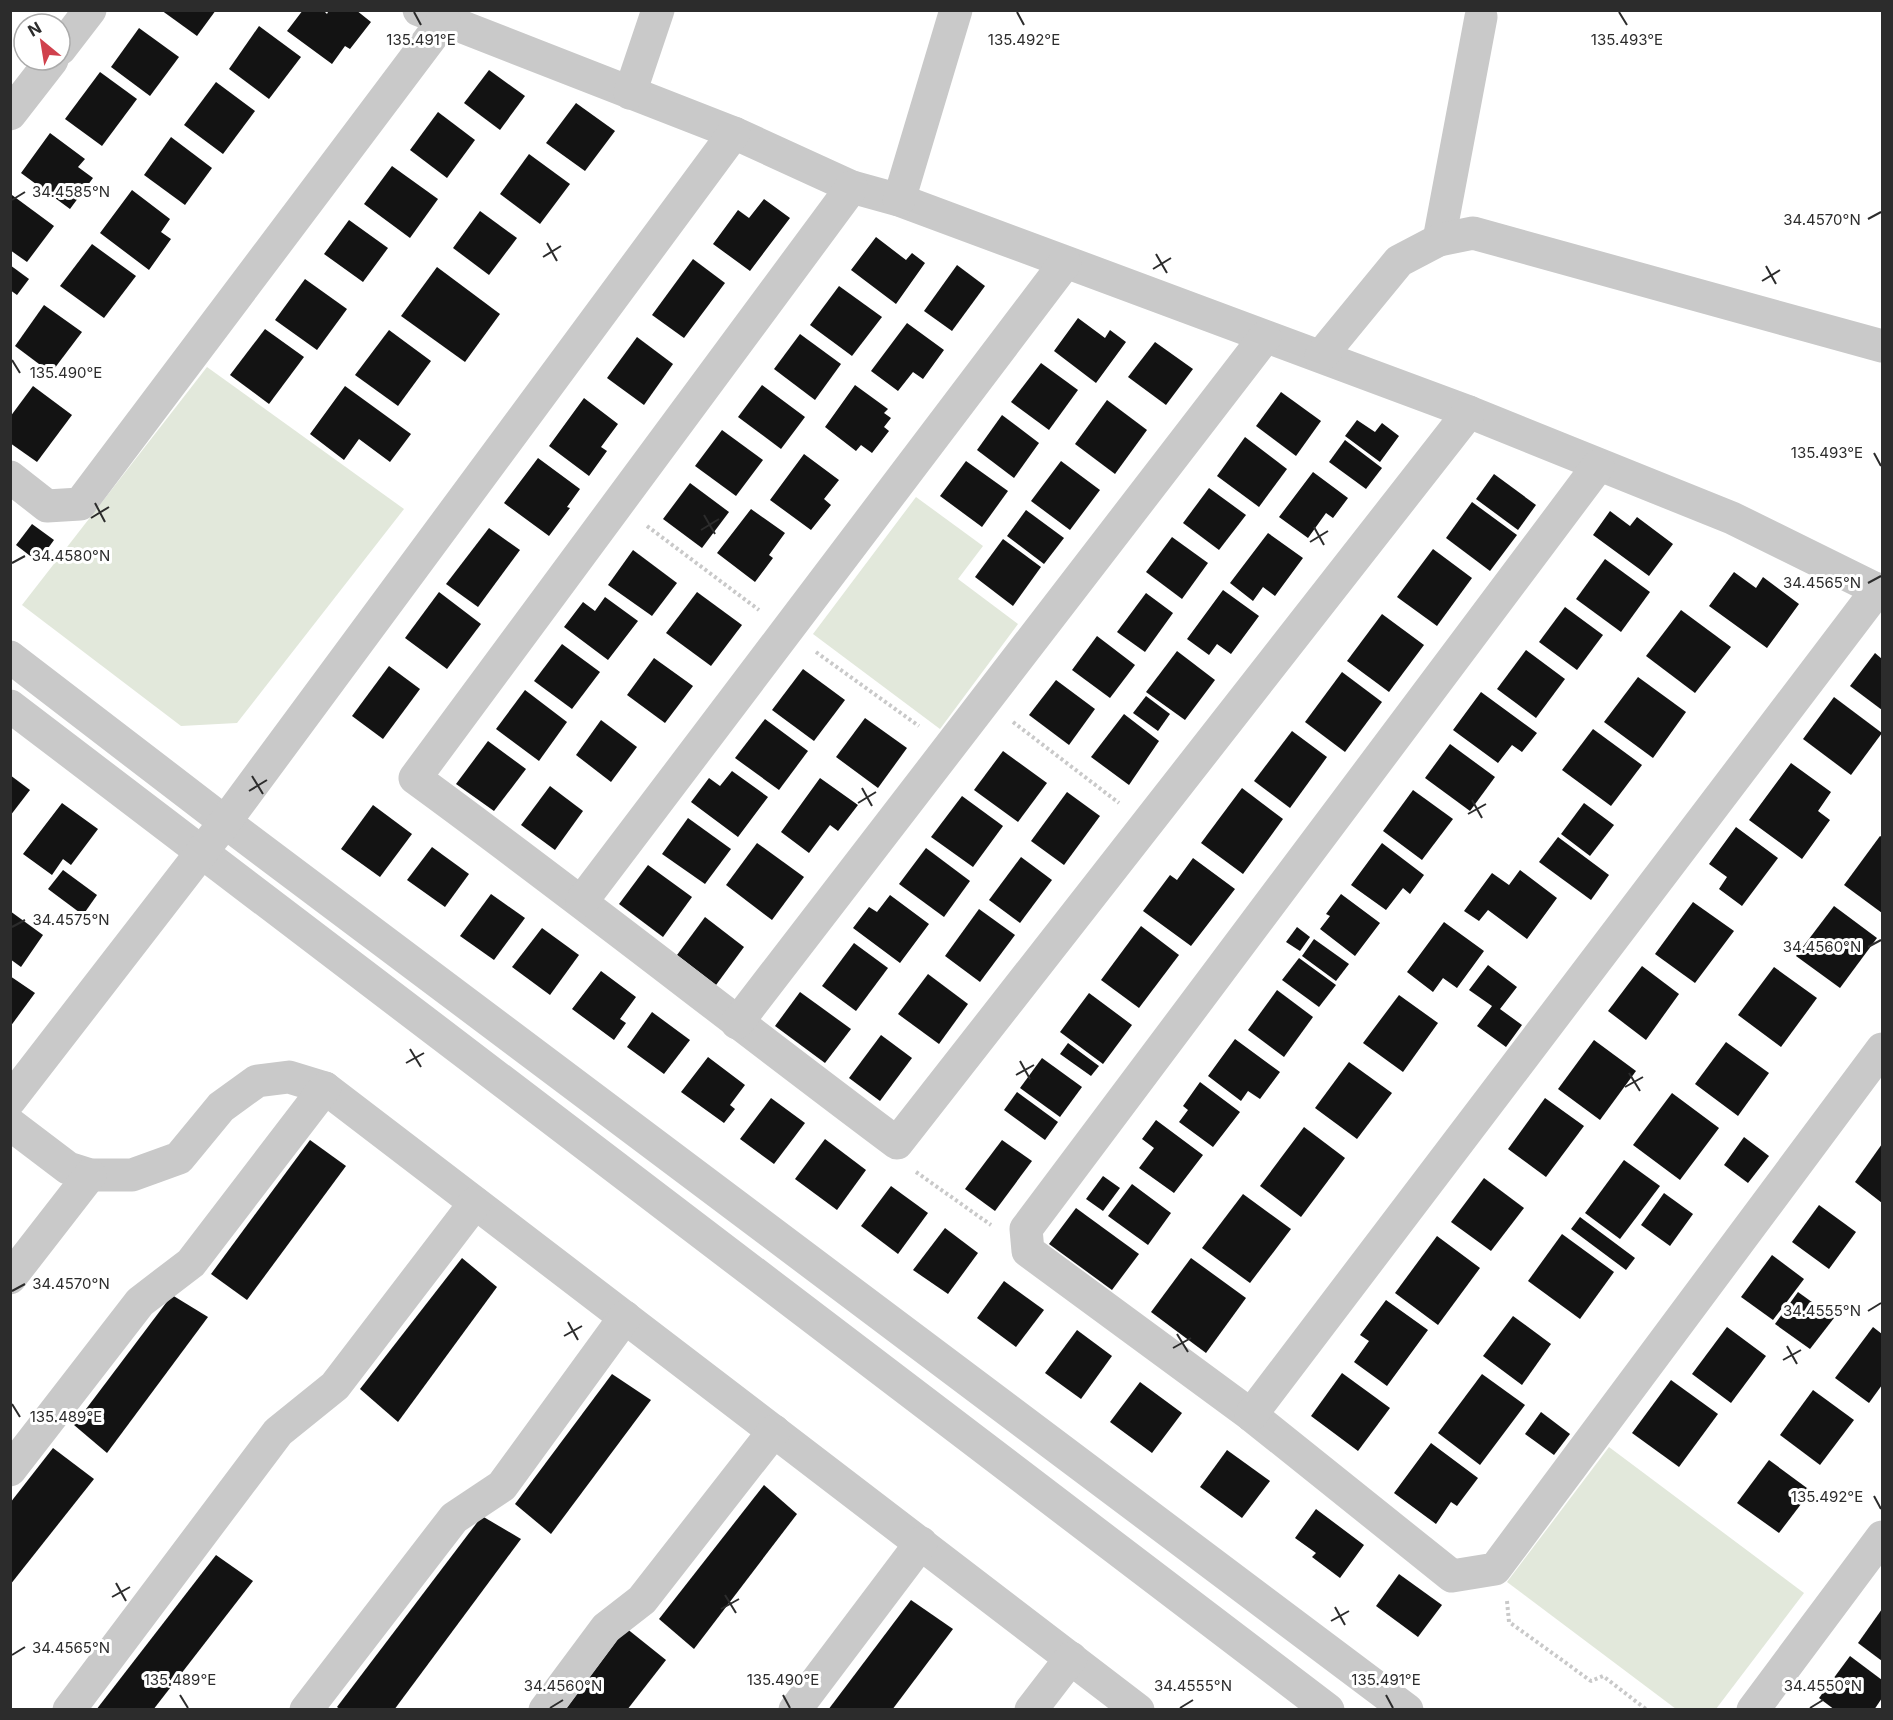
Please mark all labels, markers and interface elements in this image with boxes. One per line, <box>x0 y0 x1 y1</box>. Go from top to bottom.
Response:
north arrow <box>12 12 72 72</box>
text: N <box>24 17 45 41</box>
text: 135.491°E <box>386 30 456 49</box>
text: 135.492°E <box>988 30 1060 49</box>
text: 135.493°E <box>1591 30 1663 49</box>
text: 34.4585°N <box>32 182 110 201</box>
text: 34.4570°N <box>1783 210 1861 229</box>
text: 135.490°E <box>30 363 102 382</box>
text: 135.493°E <box>1791 443 1863 462</box>
text: 34.4580°N <box>32 546 110 565</box>
text: 34.4565°N <box>1783 573 1861 592</box>
text: 34.4575°N <box>32 910 110 929</box>
text: 34.4560°N <box>1783 937 1861 956</box>
text: 34.4570°N <box>32 1274 110 1293</box>
text: 34.4555°N <box>1783 1301 1861 1320</box>
text: 135.489°E <box>30 1407 102 1426</box>
text: 135.492°E <box>1791 1487 1863 1506</box>
text: 34.4565°N <box>32 1638 110 1657</box>
text: 135.489°E <box>144 1670 216 1689</box>
text: 135.490°E <box>747 1670 819 1689</box>
text: 135.491°E <box>1351 1670 1421 1689</box>
text: 34.4560°N <box>524 1676 602 1695</box>
text: 34.4555°N <box>1154 1676 1232 1695</box>
text: 34.4550°N <box>1784 1676 1862 1695</box>

